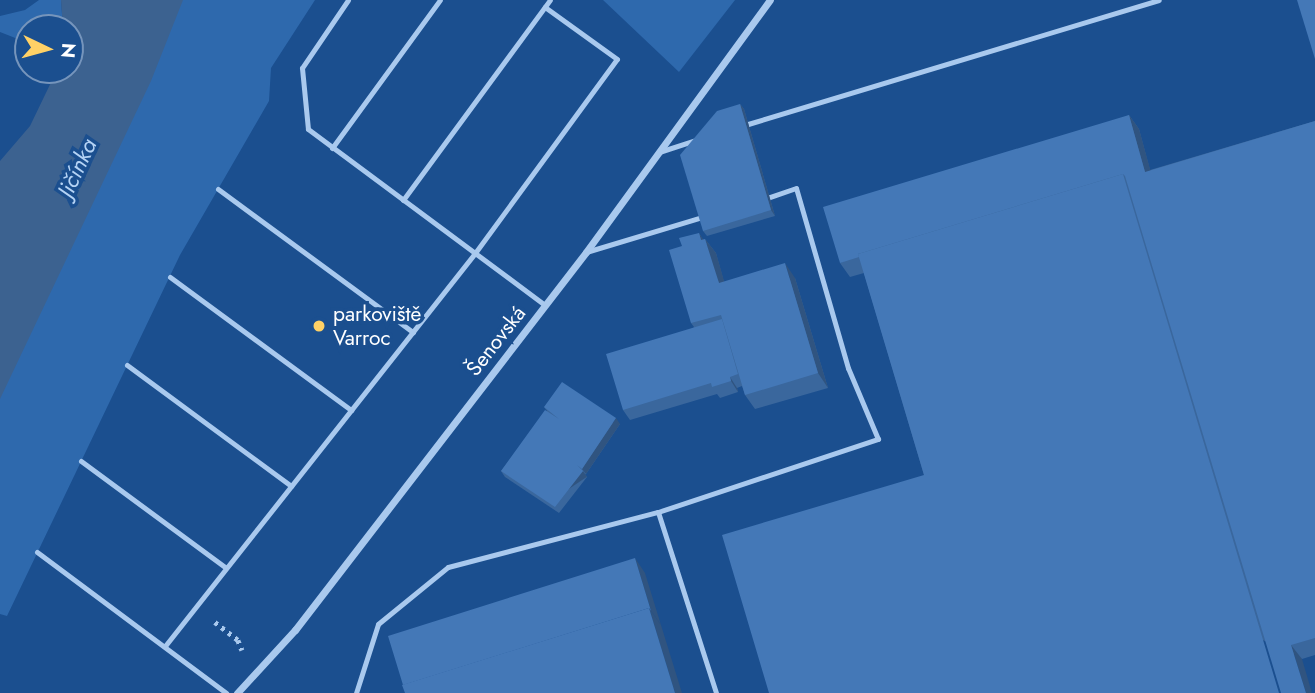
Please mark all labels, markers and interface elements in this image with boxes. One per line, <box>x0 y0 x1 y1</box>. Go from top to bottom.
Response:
north arrow <box>14 14 84 84</box>
text: N <box>54 42 83 59</box>
water label: Jičínka <box>51 134 103 202</box>
place label: parkoviště Varroc <box>333 301 421 351</box>
street label: Šenovská <box>461 301 531 381</box>
marker: parkoviště Varroc <box>311 318 327 334</box>

